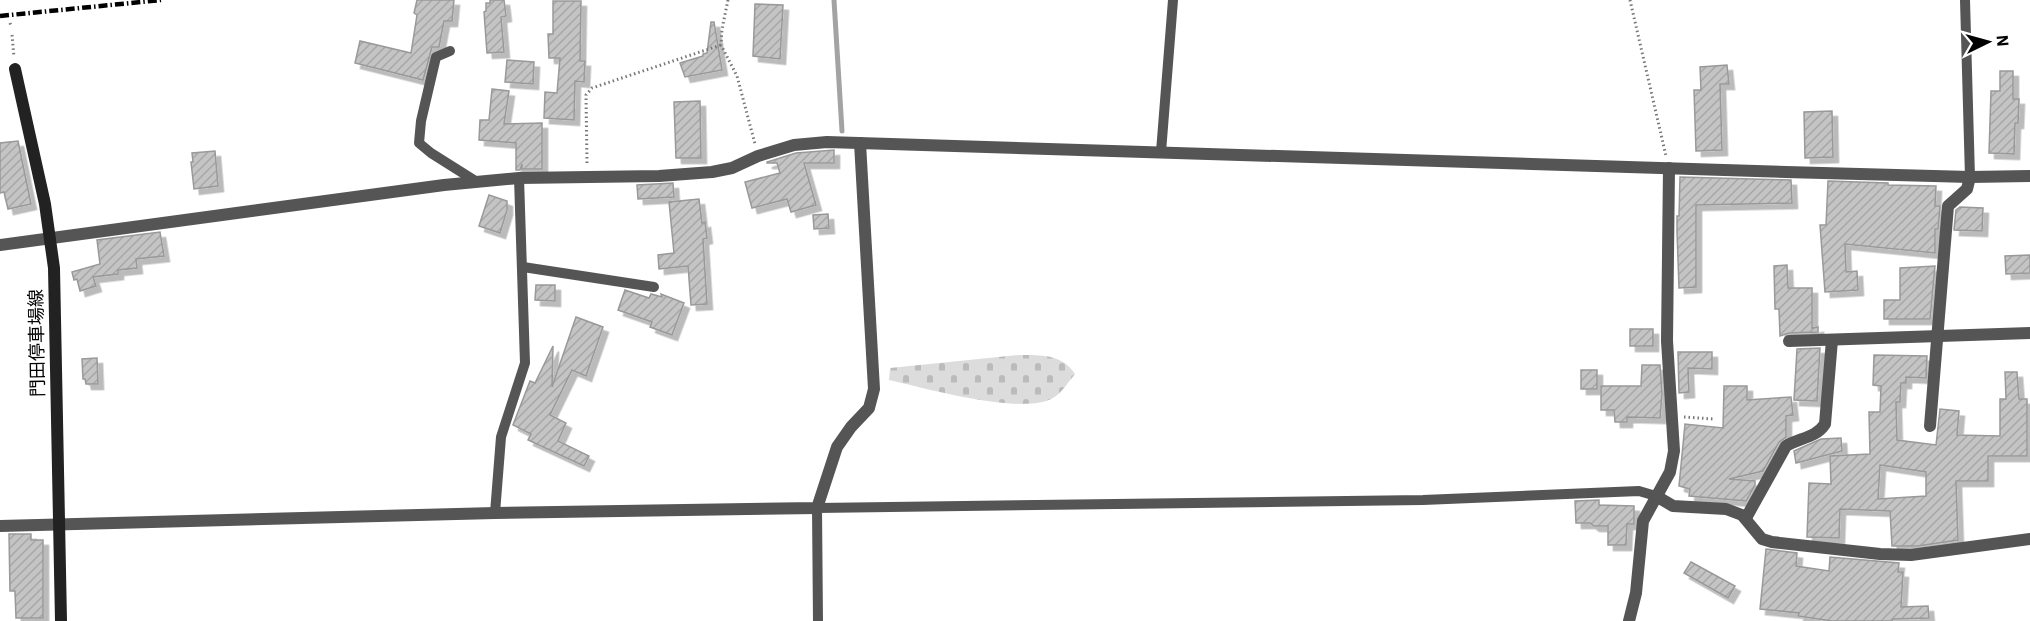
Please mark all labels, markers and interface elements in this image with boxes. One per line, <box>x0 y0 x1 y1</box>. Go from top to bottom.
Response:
north arrow <box>1958 12 2018 72</box>
text: N <box>1992 34 2013 47</box>
street label: 門田停車場線 <box>24 289 49 397</box>

